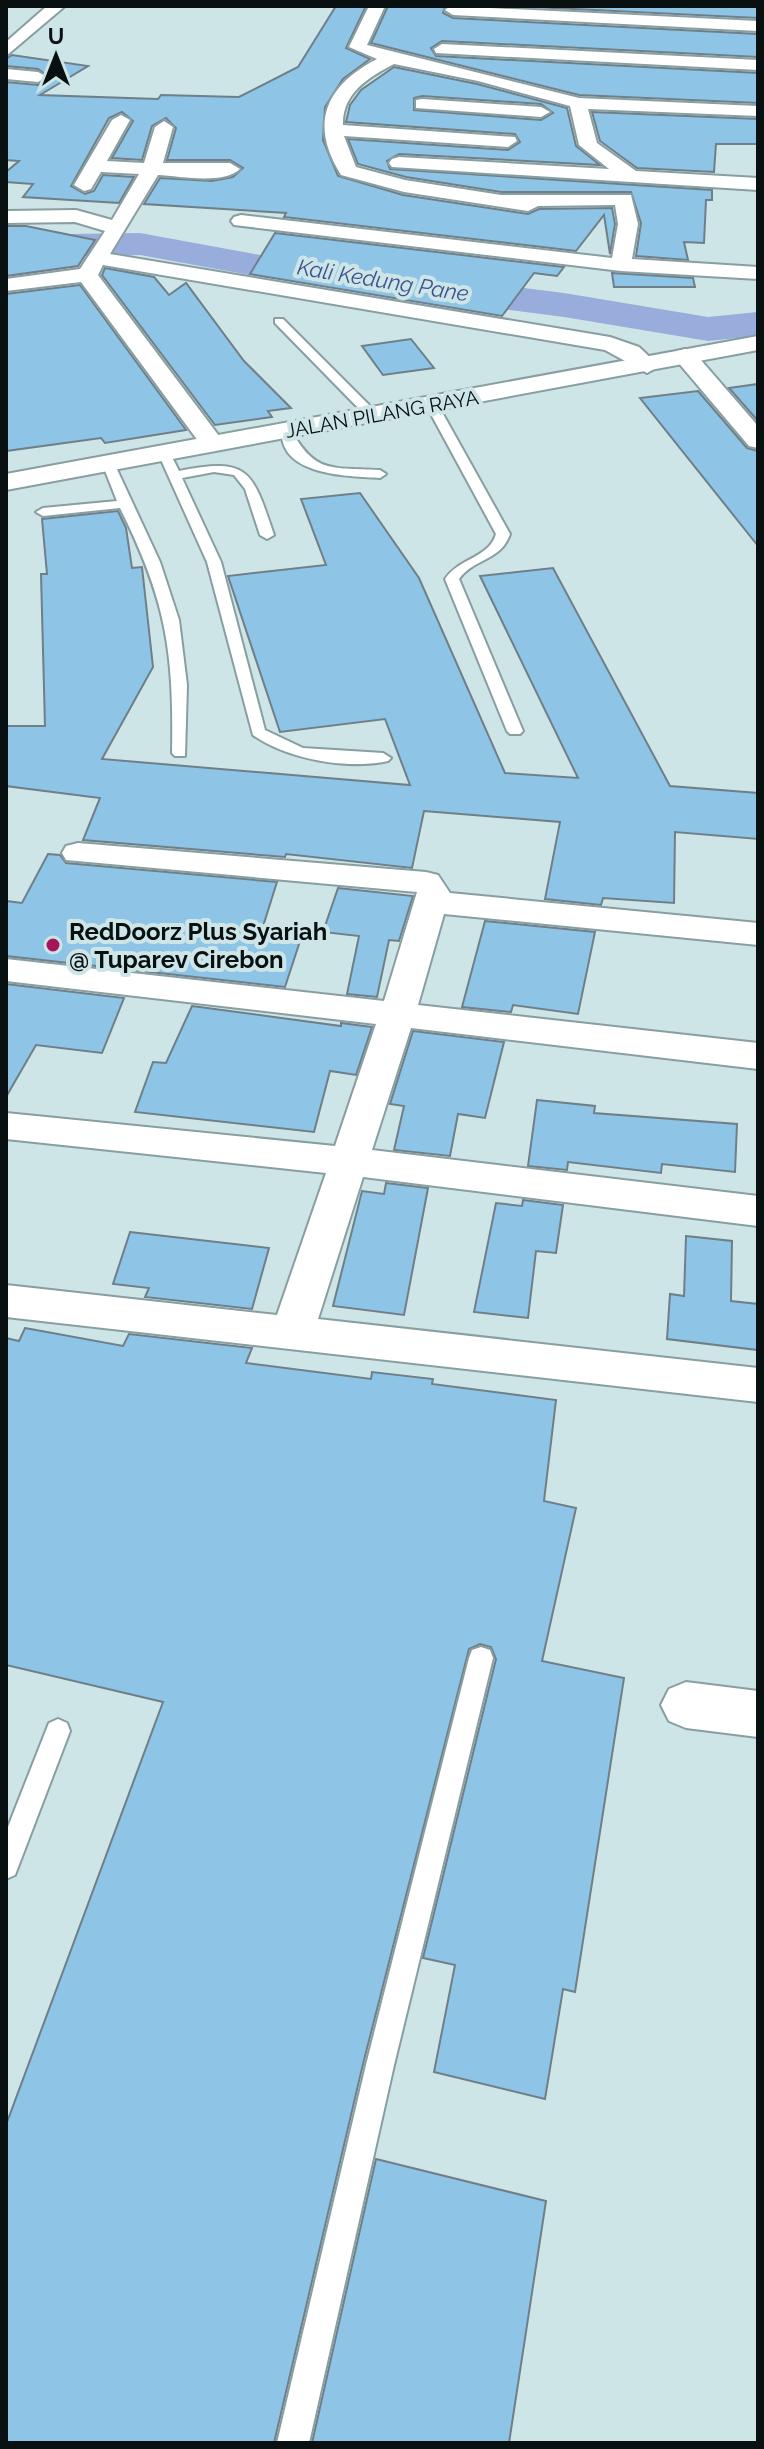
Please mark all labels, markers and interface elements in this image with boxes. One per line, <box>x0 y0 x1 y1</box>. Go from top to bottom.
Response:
north arrow <box>16 16 96 96</box>
text: U <box>48 23 64 49</box>
water label: Kali Kedung Pane <box>295 254 471 306</box>
street label: JALAN PILANG RAYA <box>283 385 481 443</box>
place label: RedDoorz Plus Syariah @ Tuparev Cirebon <box>69 917 327 974</box>
marker: RedDoorz Plus Syariah @ Tuparev Cirebon <box>44 936 62 954</box>

